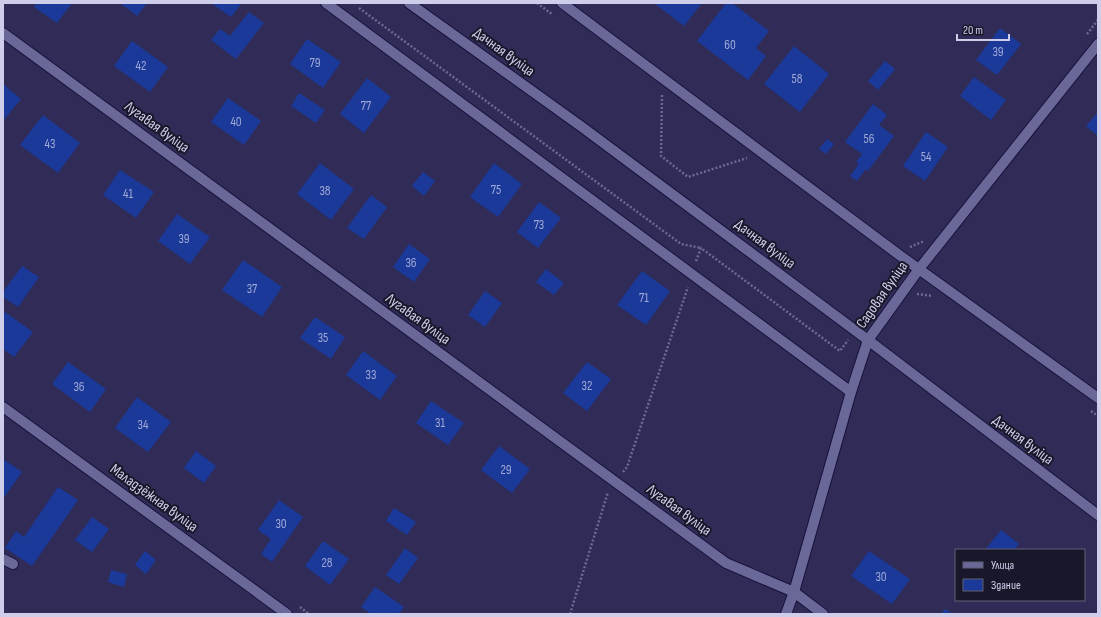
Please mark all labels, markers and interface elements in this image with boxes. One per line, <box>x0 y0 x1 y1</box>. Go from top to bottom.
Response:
scale bar <box>957 16 1009 42</box>
street label: Дачная вуліца <box>470 23 539 81</box>
text: 20 m <box>963 23 983 38</box>
house number: 60 <box>724 37 736 53</box>
house number: 39 <box>992 44 1004 60</box>
house number: 79 <box>310 55 321 71</box>
house number: 42 <box>136 58 146 74</box>
house number: 58 <box>792 71 803 87</box>
street label: Лугавая вуліца <box>120 97 193 157</box>
house number: 77 <box>361 98 372 114</box>
house number: 40 <box>230 114 242 130</box>
house number: 56 <box>864 131 875 147</box>
house number: 43 <box>45 136 55 152</box>
house number: 54 <box>921 149 932 165</box>
house number: 75 <box>491 182 501 198</box>
house number: 38 <box>319 183 331 199</box>
house number: 41 <box>123 186 133 202</box>
street label: Дачная вуліца <box>731 215 799 273</box>
house number: 73 <box>534 217 544 233</box>
house number: 39 <box>178 231 190 247</box>
house number: 36 <box>405 255 417 271</box>
street label: Садовая вуліца <box>852 258 912 332</box>
house number: 37 <box>247 281 258 297</box>
street label: Лугавая вуліца <box>381 289 454 349</box>
house number: 71 <box>639 290 649 306</box>
house number: 35 <box>318 330 328 346</box>
house number: 33 <box>366 367 376 383</box>
house number: 32 <box>582 378 592 394</box>
house number: 36 <box>73 379 85 395</box>
street label: Дачная вуліца <box>989 411 1057 469</box>
house number: 31 <box>435 415 445 431</box>
house number: 34 <box>138 417 149 433</box>
street label: Маладзёжная вуліца <box>106 460 202 536</box>
house number: 29 <box>500 462 512 478</box>
street label: Лугавая вуліца <box>642 480 715 540</box>
house number: 30 <box>275 516 287 532</box>
legend <box>955 549 1085 601</box>
house number: 28 <box>321 555 333 571</box>
text: Улица <box>991 558 1015 573</box>
house number: 30 <box>875 569 887 585</box>
text: Здание <box>991 578 1021 593</box>

